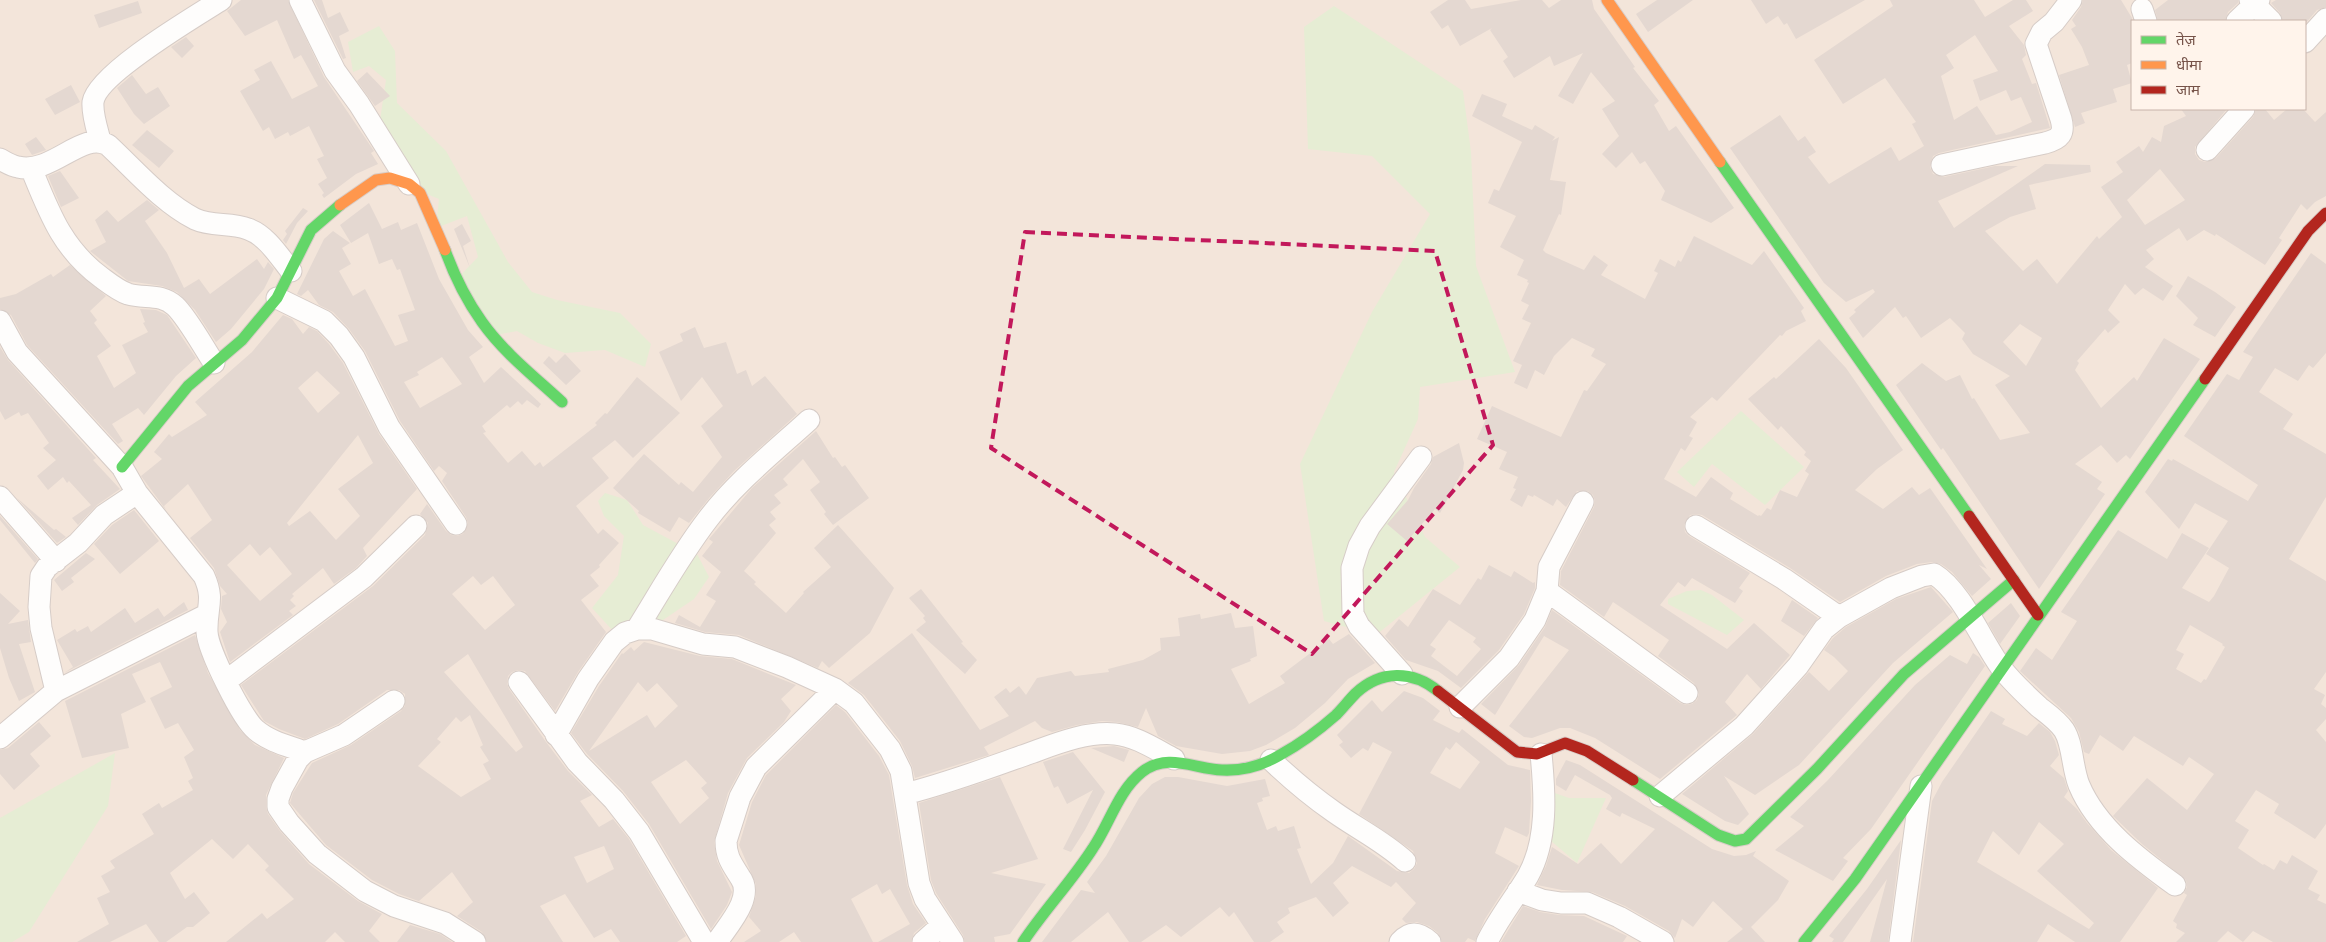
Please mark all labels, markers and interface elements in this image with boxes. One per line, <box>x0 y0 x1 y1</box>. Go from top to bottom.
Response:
legend <box>2131 20 2306 110</box>
text: तेज़ <box>2176 30 2197 49</box>
text: धीमा <box>2176 55 2203 74</box>
text: जाम <box>2176 80 2201 99</box>

